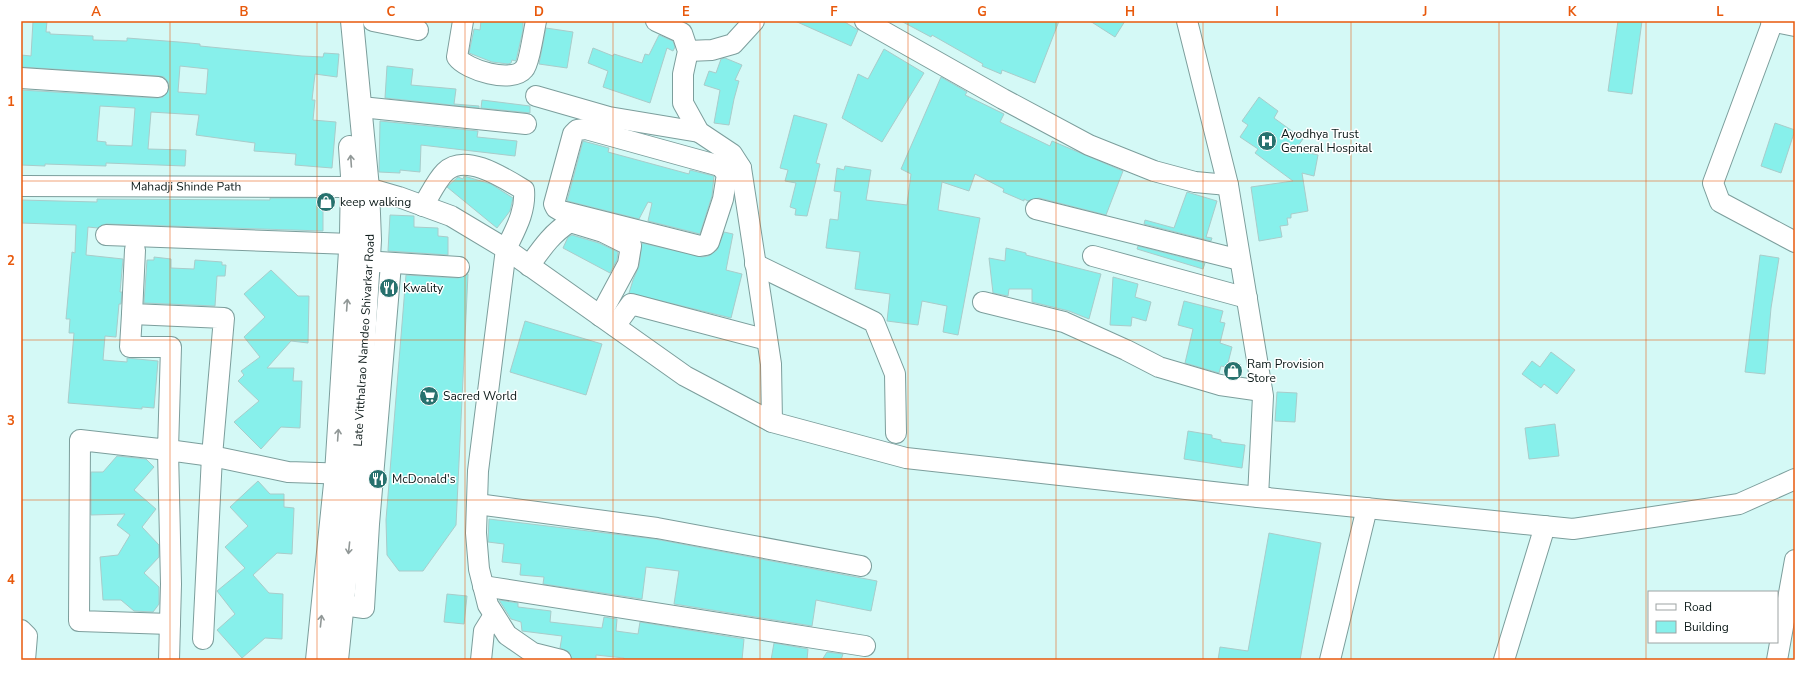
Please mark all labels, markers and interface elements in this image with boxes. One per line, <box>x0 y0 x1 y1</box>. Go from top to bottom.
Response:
text: A <box>91 3 101 21</box>
text: B <box>240 3 249 21</box>
text: C <box>387 3 396 21</box>
text: D <box>534 3 544 21</box>
text: E <box>682 3 690 21</box>
text: F <box>830 3 838 21</box>
text: G <box>977 3 987 21</box>
text: H <box>1125 3 1135 21</box>
text: I <box>1275 3 1279 21</box>
text: J <box>1422 3 1427 21</box>
text: K <box>1568 3 1577 21</box>
text: L <box>1716 3 1724 21</box>
text: 1 <box>7 93 15 111</box>
place label: Ayodhya Trust General Hospital <box>1281 126 1372 156</box>
hospital icon: Ayodhya Trust General Hospital <box>1256 130 1278 152</box>
one-way arrow <box>347 155 354 168</box>
street label: Mahadji Shinde Path <box>131 178 241 195</box>
shop icon: keep walking <box>315 191 337 213</box>
place label: keep walking <box>340 194 411 210</box>
street label: Late Vitthalrao Namdeo Shivarkar Road <box>350 233 378 447</box>
text: 2 <box>7 252 15 270</box>
restaurant icon: Kwality <box>378 277 400 299</box>
place label: Kwality <box>403 280 444 296</box>
one-way arrow <box>343 299 350 312</box>
place label: Ram Provision Store <box>1247 356 1324 386</box>
shop icon: Ram Provision Store <box>1222 360 1244 382</box>
supermarket icon: Sacred World <box>418 385 440 407</box>
place label: Sacred World <box>443 388 517 404</box>
text: 3 <box>7 412 15 430</box>
one-way arrow <box>335 429 342 442</box>
restaurant icon: McDonald's <box>367 468 389 490</box>
place label: McDonald's <box>392 471 456 487</box>
one-way arrow <box>345 541 352 554</box>
text: 4 <box>7 571 15 589</box>
legend <box>1648 591 1778 643</box>
text: Road <box>1684 599 1712 615</box>
one-way arrow <box>317 615 325 628</box>
text: Building <box>1684 619 1729 635</box>

